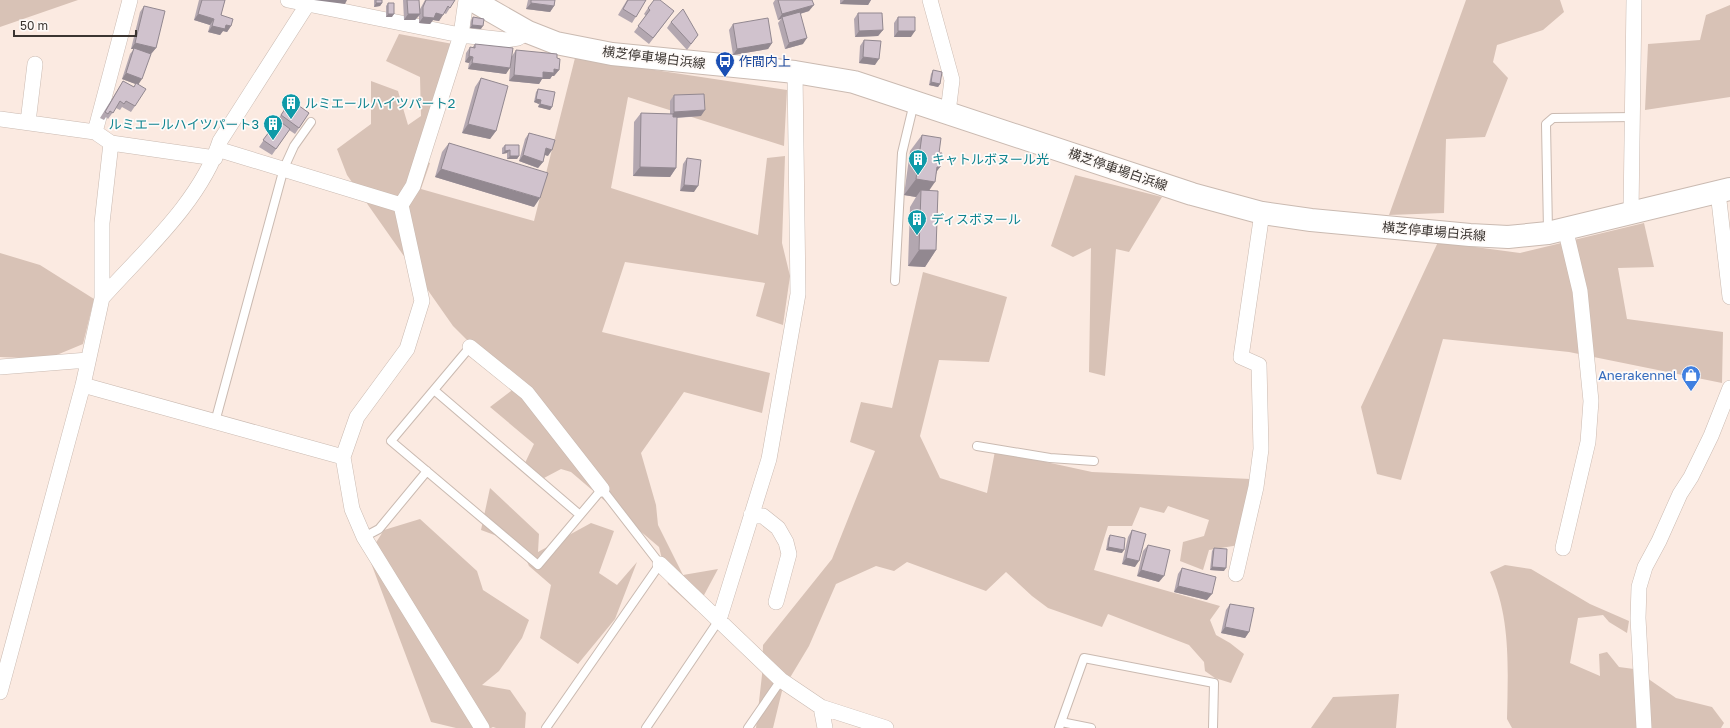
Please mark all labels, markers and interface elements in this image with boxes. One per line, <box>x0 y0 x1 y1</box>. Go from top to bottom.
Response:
scale bar <box>14 12 136 38</box>
text: 50 m <box>20 18 48 33</box>
street label: 横芝停車場白浜線 <box>601 43 707 71</box>
bus stop icon: 作間内上 <box>714 50 736 78</box>
place label: 作間内上 <box>739 53 791 69</box>
building icon: ルミエールハイツパート2 <box>280 92 302 120</box>
place label: ルミエールハイツパート2 <box>305 95 455 111</box>
building icon: ルミエールハイツパート3 <box>262 113 284 141</box>
place label: ルミエールハイツパート3 <box>109 116 259 132</box>
street label: 横芝停車場白浜線 <box>1066 145 1170 193</box>
building icon: キャトルボヌール光 <box>907 148 929 176</box>
place label: キャトルボヌール光 <box>932 151 1049 167</box>
building icon: ディスボヌール <box>906 208 928 236</box>
place label: ディスボヌール <box>931 211 1021 227</box>
street label: 横芝停車場白浜線 <box>1381 218 1487 244</box>
shop icon: Anerakennel <box>1680 364 1702 392</box>
place label: Anerakennel <box>1598 367 1677 383</box>

